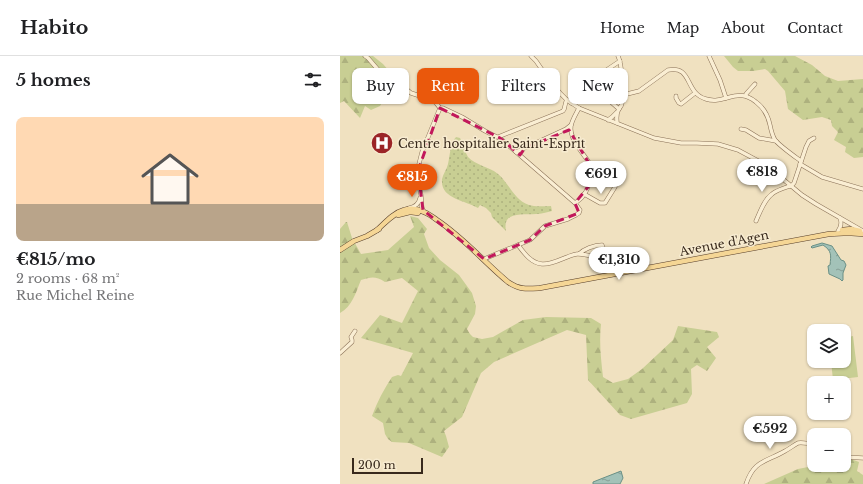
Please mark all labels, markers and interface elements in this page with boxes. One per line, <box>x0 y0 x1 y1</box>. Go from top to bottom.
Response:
text: Habito <box>20 16 88 39</box>
text: Home <box>600 19 645 37</box>
text: Map <box>667 19 699 37</box>
text: About <box>721 19 765 37</box>
text: Contact <box>787 19 843 37</box>
chip: Buy <box>352 68 409 104</box>
chip: Rent <box>417 68 479 104</box>
chip: Filters <box>487 68 560 104</box>
chip: New <box>568 68 628 104</box>
icon: filters <box>302 69 324 91</box>
text: 5 homes <box>16 70 91 91</box>
hospital icon: Centre hospitalier Saint-Esprit <box>369 130 395 156</box>
place label: Centre hospitalier Saint-Esprit <box>398 136 586 151</box>
icon: home <box>134 143 206 215</box>
pin: €818 <box>738 159 786 193</box>
pin: €691 <box>577 161 625 195</box>
text: €818 <box>746 163 778 180</box>
pin: €815 <box>388 164 436 198</box>
text: €691 <box>584 165 618 182</box>
text: €815 <box>396 168 428 185</box>
street label: Avenue d'Agen <box>677 227 770 259</box>
pin: €1,310 <box>586 247 652 281</box>
text: €815/mo <box>16 249 95 270</box>
text: €1,310 <box>598 251 640 268</box>
text: 2 rooms · 68 m² <box>16 270 119 287</box>
text: Rue Michel Reine <box>16 287 135 304</box>
map controls <box>807 324 851 472</box>
button: layers <box>807 324 851 368</box>
button: + <box>807 376 851 420</box>
pin: €592 <box>746 416 794 450</box>
text: €592 <box>753 420 787 437</box>
button: − <box>807 428 851 472</box>
scale bar <box>352 456 423 475</box>
text: 200 m <box>358 458 395 472</box>

